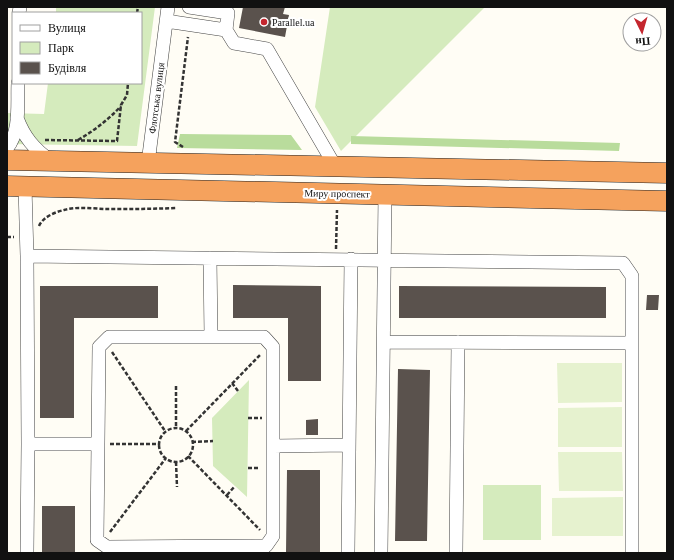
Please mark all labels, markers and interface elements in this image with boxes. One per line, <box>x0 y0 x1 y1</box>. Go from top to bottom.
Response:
legend <box>12 12 142 84</box>
north arrow <box>622 12 662 52</box>
marker: Parallel.ua <box>259 17 269 27</box>
place label: Parallel.ua <box>272 17 315 28</box>
text: Вулиця <box>48 21 86 35</box>
text: Пн <box>634 35 651 49</box>
text: Парк <box>48 41 74 55</box>
text: Будівля <box>48 61 87 75</box>
street label: Флотська вулиця <box>147 61 166 134</box>
street label: Миру проспект <box>304 187 370 200</box>

